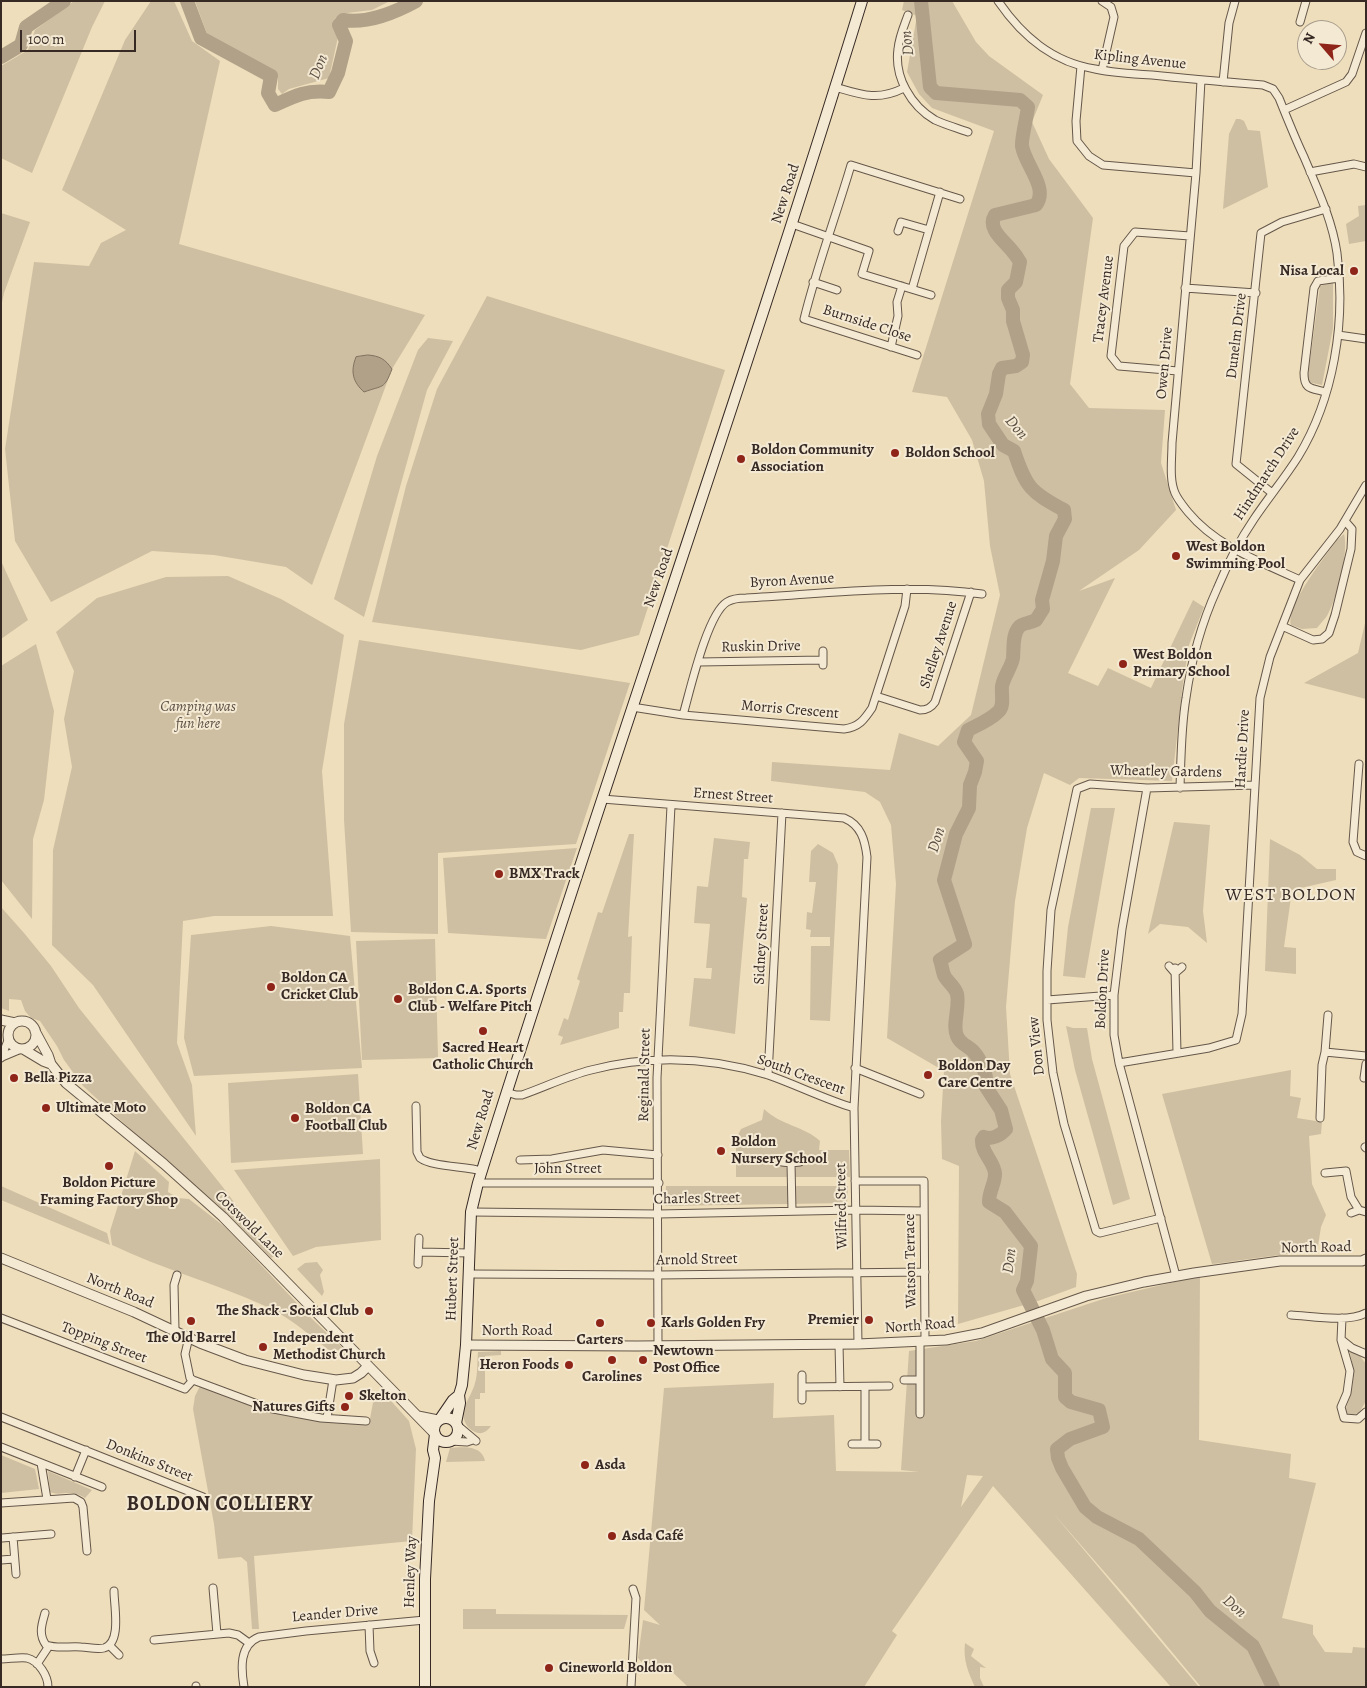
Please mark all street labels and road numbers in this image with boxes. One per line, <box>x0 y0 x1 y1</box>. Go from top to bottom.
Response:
street label: Kipling Avenue <box>1093 46 1187 74</box>
street label: New Road <box>768 162 804 226</box>
street label: Tracey Avenue <box>1090 254 1118 344</box>
street label: Dunelm Drive <box>1223 292 1251 380</box>
street label: Burnside Close <box>820 301 914 347</box>
street label: Owen Drive <box>1153 326 1177 400</box>
street label: Hindmarch Drive <box>1230 424 1304 524</box>
street label: New Road <box>640 546 678 610</box>
street label: Byron Avenue <box>749 570 835 592</box>
street label: Shelley Avenue <box>916 599 962 691</box>
street label: Ruskin Drive <box>721 637 801 657</box>
street label: Morris Crescent <box>740 697 840 723</box>
street label: Hardie Drive <box>1232 709 1254 789</box>
street label: Wheatley Gardens <box>1110 762 1222 782</box>
street label: Ernest Street <box>693 784 773 808</box>
street label: Sidney Street <box>751 903 773 985</box>
street label: Boldon Drive <box>1092 948 1114 1030</box>
street label: Don View <box>1025 1016 1049 1076</box>
street label: Reginald Street <box>635 1028 655 1122</box>
street label: South Crescent <box>754 1051 848 1099</box>
street label: New Road <box>463 1088 499 1152</box>
street label: John Street <box>534 1160 602 1178</box>
street label: Wilfred Street <box>832 1163 852 1249</box>
street label: Cotswold Lane <box>211 1187 287 1263</box>
street label: Charles Street <box>654 1189 740 1209</box>
street label: Watson Terrace <box>901 1214 921 1308</box>
street label: Hubert Street <box>443 1237 463 1321</box>
street label: North Road <box>1280 1238 1352 1258</box>
street label: Arnold Street <box>656 1250 738 1270</box>
street label: North Road <box>84 1269 156 1313</box>
street label: North Road <box>884 1315 956 1337</box>
street label: Topping Street <box>59 1318 149 1368</box>
street label: North Road <box>482 1322 552 1340</box>
street label: Donkins Street <box>103 1435 195 1487</box>
street label: Henley Way <box>401 1536 421 1608</box>
street label: Leander Drive <box>291 1601 379 1627</box>

